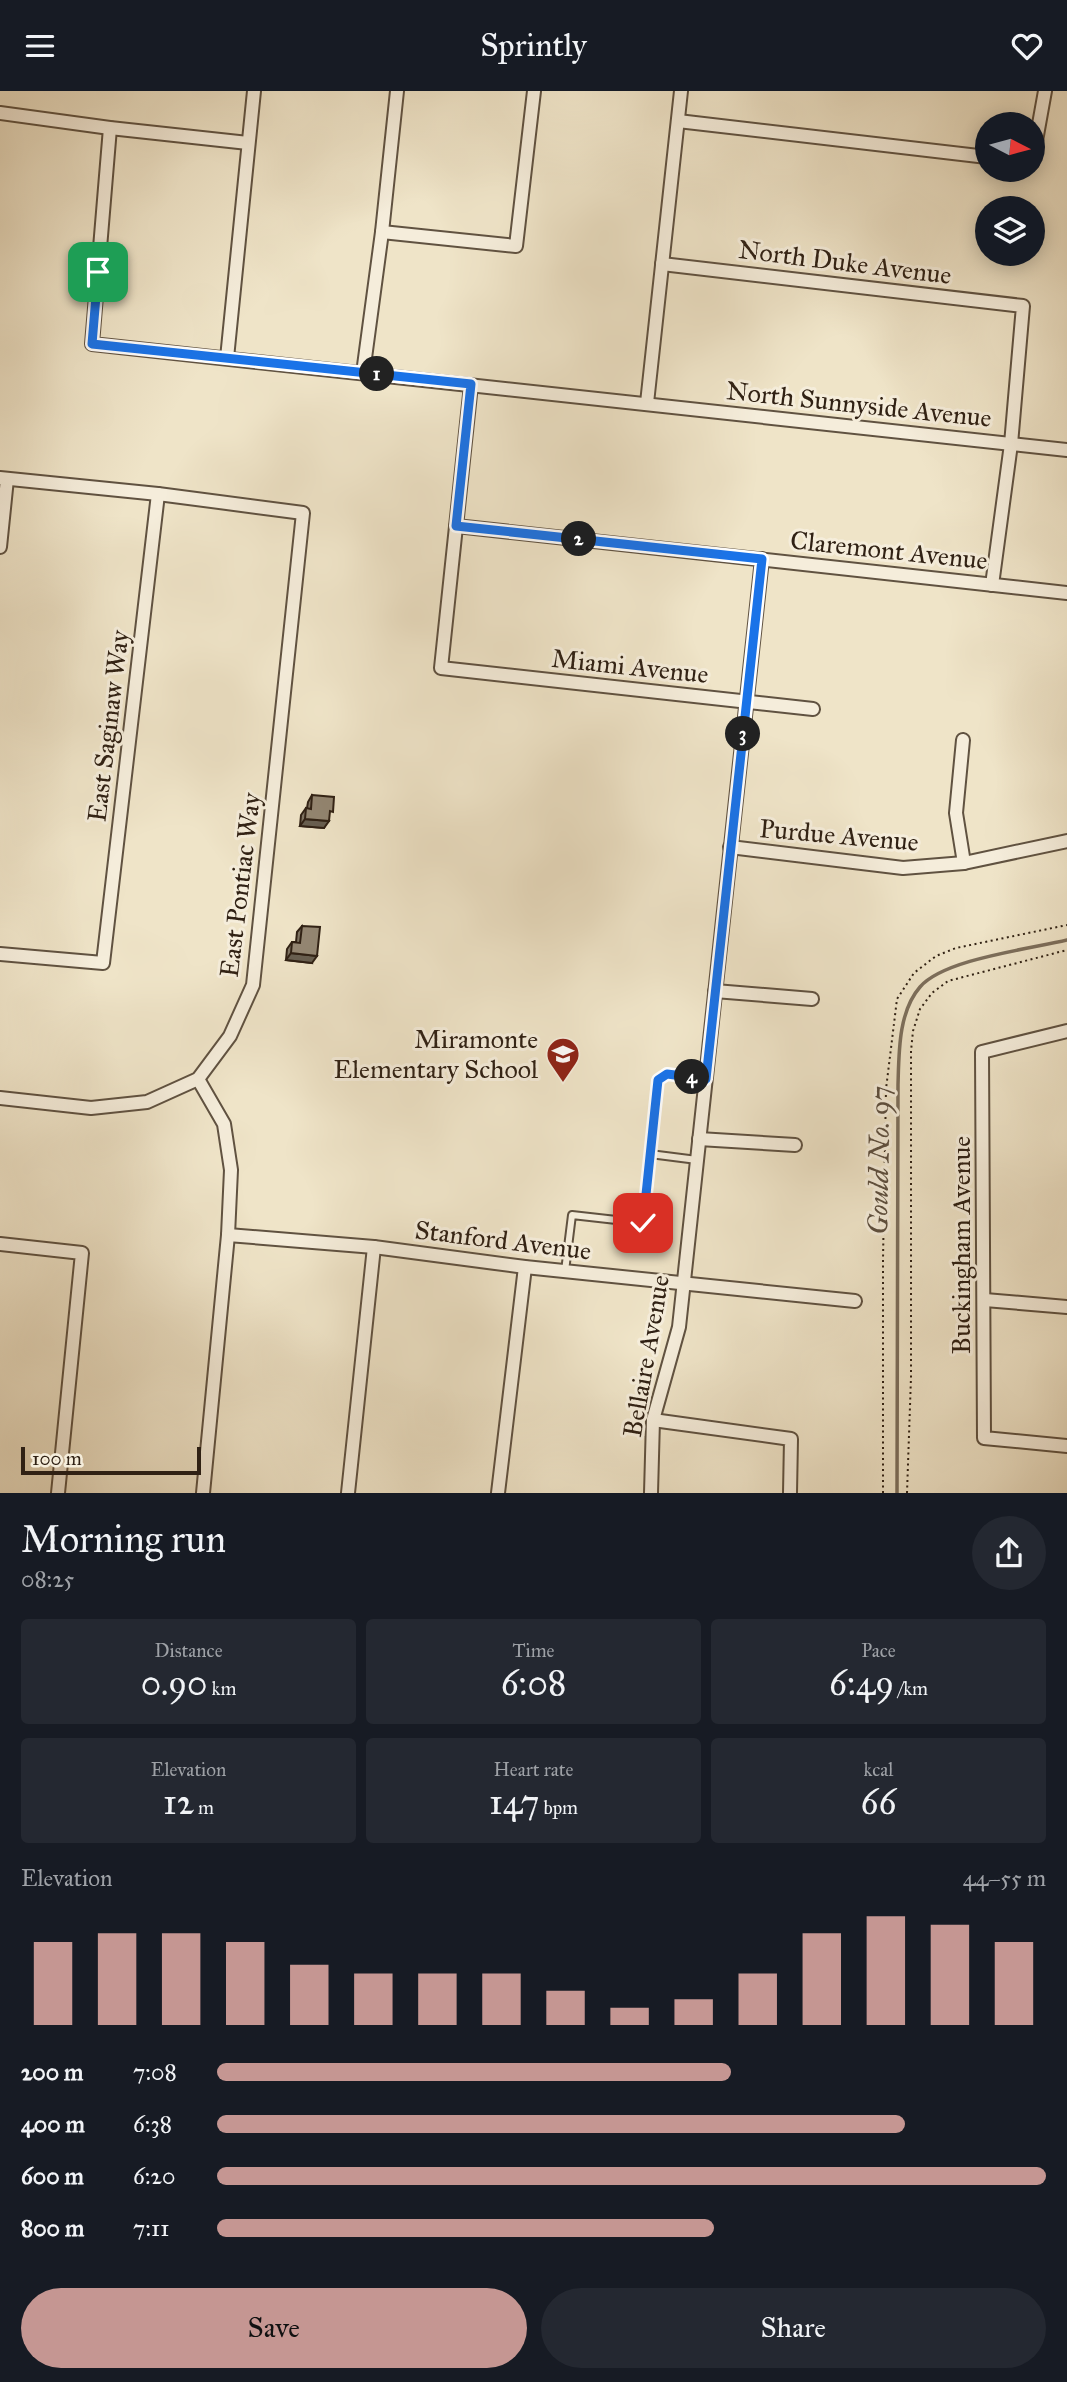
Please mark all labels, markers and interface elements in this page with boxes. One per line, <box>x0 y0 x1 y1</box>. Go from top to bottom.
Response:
text: Sprintly <box>480 26 587 65</box>
icon: menu <box>21 27 59 65</box>
icon: heart <box>1008 27 1046 65</box>
north arrow <box>975 112 1045 182</box>
map controls <box>975 112 1045 266</box>
button: layers <box>975 196 1045 266</box>
street label: North Duke Avenue <box>737 233 954 291</box>
pin <box>68 242 128 302</box>
icon: arrive <box>79 253 117 291</box>
pin: 1 <box>360 357 394 391</box>
text: 1 <box>373 362 380 385</box>
street label: North Sunnyside Avenue <box>725 374 993 434</box>
pin: 2 <box>562 521 596 557</box>
street label: Claremont Avenue <box>789 524 989 576</box>
text: 2 <box>574 527 583 550</box>
street label: East Saginaw Way <box>80 628 136 824</box>
street label: Miami Avenue <box>550 642 710 690</box>
pin: 3 <box>726 717 760 751</box>
text: 3 <box>739 722 746 745</box>
street label: East Pontiac Way <box>213 790 267 979</box>
street label: Purdue Avenue <box>758 812 920 858</box>
place label: Miramonte Elementary School <box>334 1023 538 1085</box>
school or university icon: Miramonte Elementary School <box>544 1035 582 1084</box>
pin: 4 <box>674 1059 710 1095</box>
text: 4 <box>686 1065 697 1088</box>
water label: Gould No. 97 <box>860 1085 898 1235</box>
street label: Buckingham Avenue <box>945 1136 977 1354</box>
pin <box>613 1193 673 1253</box>
icon: check <box>624 1204 662 1242</box>
street label: Stanford Avenue <box>413 1213 593 1267</box>
street label: Bellaire Avenue <box>616 1272 676 1440</box>
scale bar <box>21 1444 201 1476</box>
text: 100 m <box>32 1447 82 1470</box>
text: Morning run <box>21 1516 226 1562</box>
button: share <box>972 1516 1046 1590</box>
text: 08:25 <box>21 1565 74 1593</box>
text: Distance <box>154 1639 223 1662</box>
text: Time <box>512 1639 555 1662</box>
text: Pace <box>861 1639 896 1662</box>
text: 0.90 <box>141 1662 207 1705</box>
text: 6:08 <box>501 1662 566 1705</box>
text: 6:49 <box>829 1662 894 1705</box>
text: km <box>207 1677 236 1700</box>
text: /km <box>894 1677 928 1700</box>
text: Elevation <box>151 1758 226 1781</box>
text: Heart rate <box>494 1758 573 1781</box>
text: kcal <box>864 1758 893 1781</box>
text: 12 <box>163 1781 194 1824</box>
text: 147 <box>489 1781 539 1824</box>
text: 66 <box>861 1781 896 1824</box>
text: m <box>194 1796 214 1819</box>
text: bpm <box>539 1796 578 1819</box>
text: Elevation <box>21 1864 112 1892</box>
text: 44–55 m <box>963 1864 1046 1892</box>
text: 200 m <box>21 2058 83 2086</box>
text: 7:08 <box>133 2058 177 2086</box>
text: 400 m <box>21 2110 85 2138</box>
text: 6:38 <box>133 2110 172 2138</box>
text: 600 m <box>21 2162 84 2190</box>
text: 6:20 <box>133 2162 175 2190</box>
text: 800 m <box>21 2214 84 2242</box>
text: 7:11 <box>133 2214 169 2242</box>
button: Save <box>21 2288 527 2368</box>
button: Share <box>541 2288 1046 2368</box>

